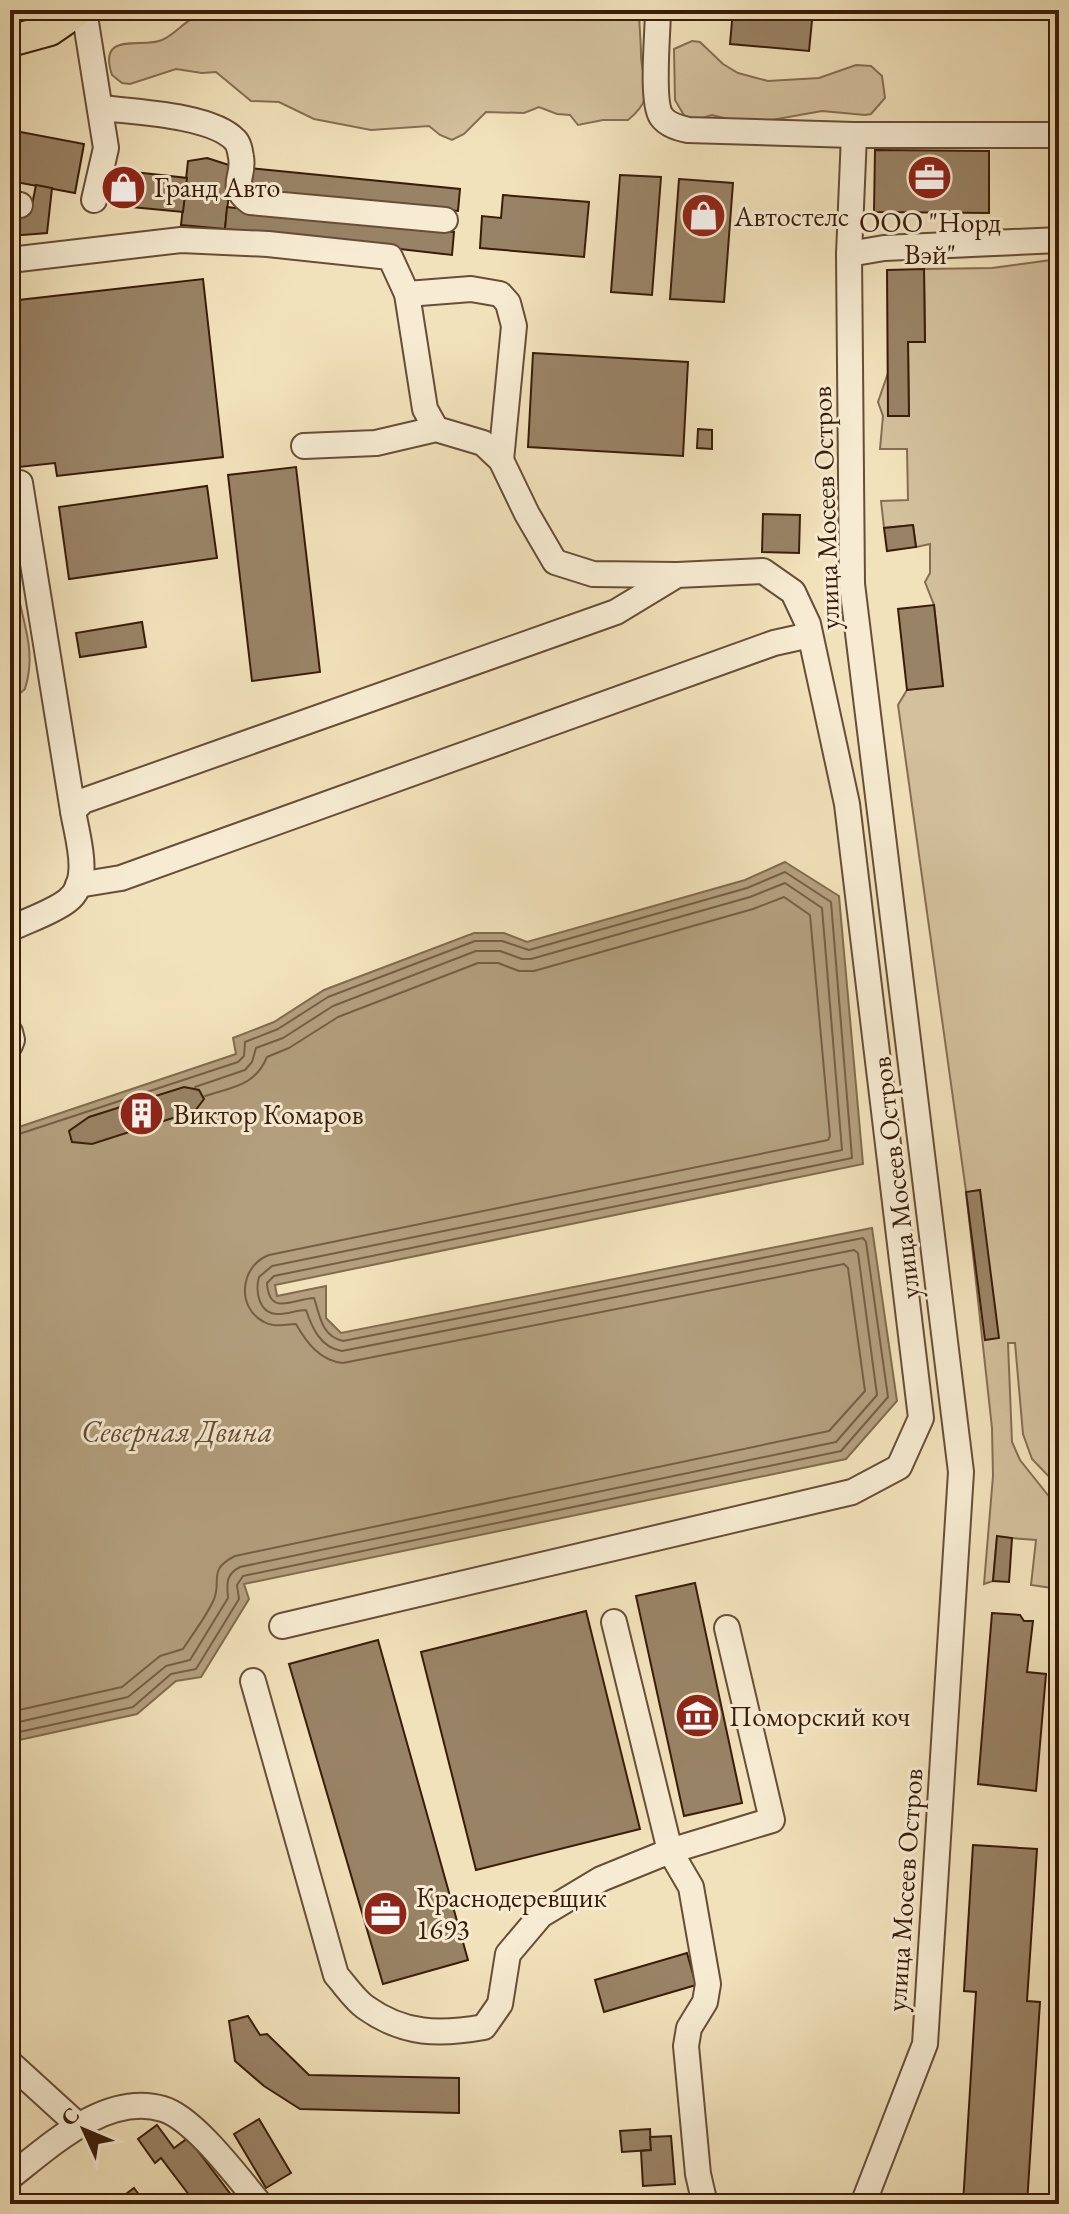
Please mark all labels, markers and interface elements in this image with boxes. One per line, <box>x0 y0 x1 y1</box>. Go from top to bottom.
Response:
office icon: ООО "Норд Вэй" <box>906 154 954 202</box>
shop icon: Гранд Авто <box>99 163 147 211</box>
place label: Гранд Авто <box>154 169 280 205</box>
shop icon: Автостелс <box>679 192 727 240</box>
place label: Автостелс <box>733 198 849 234</box>
place label: ООО "Норд Вэй" <box>859 204 1001 272</box>
street label: улица Мосеев Остров <box>803 385 847 630</box>
street label: улица Мосеев Остров <box>862 1055 928 1301</box>
building icon: Виктор Комаров <box>118 1090 166 1138</box>
place label: Виктор Комаров <box>173 1096 364 1132</box>
water label: Северная Двина <box>81 1412 273 1451</box>
museum icon: Поморский коч <box>674 1692 722 1740</box>
place label: Поморский коч <box>729 1698 910 1734</box>
street label: улица Мосеев Остров <box>878 1767 930 2013</box>
place label: Краснодеревщик 1693 <box>416 1879 607 1947</box>
office icon: Краснодеревщик 1693 <box>361 1889 409 1937</box>
north arrow <box>44 2090 124 2170</box>
text: С <box>54 2101 86 2132</box>

